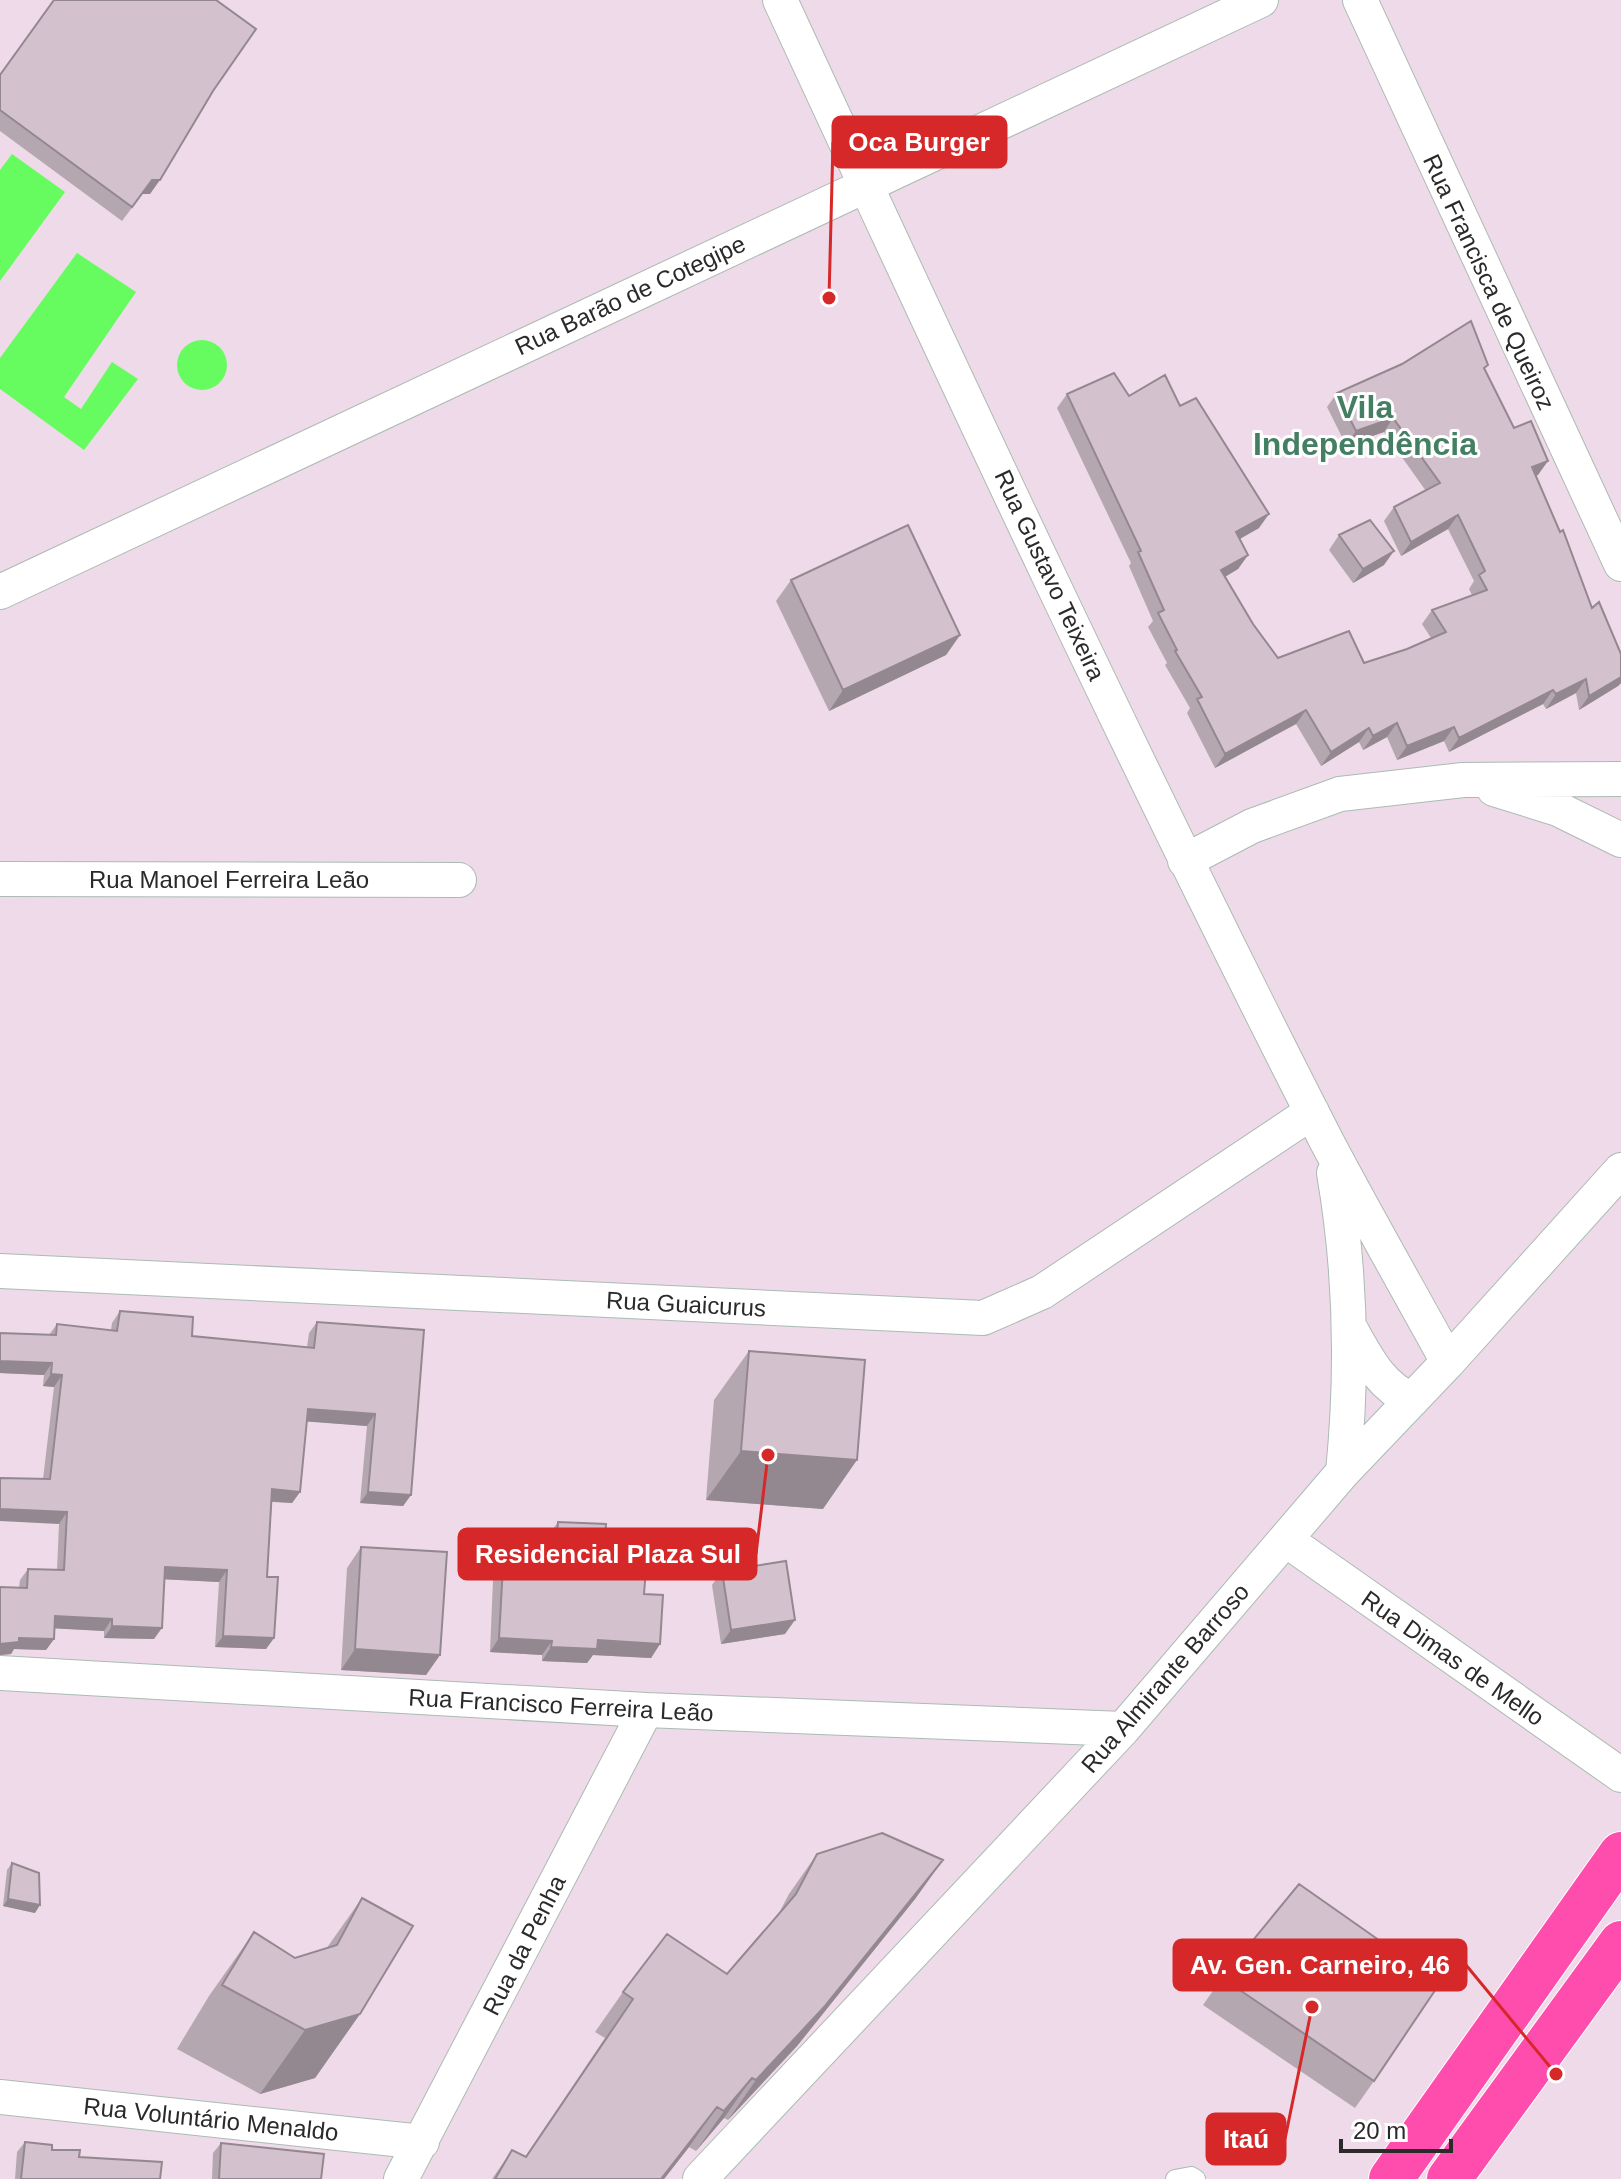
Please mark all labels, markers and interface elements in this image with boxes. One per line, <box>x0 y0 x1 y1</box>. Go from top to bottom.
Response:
callout: Oca Burger <box>833 117 1006 167</box>
text: Oca Burger <box>848 127 990 157</box>
street label: Rua Francisca de Queiroz <box>1418 150 1560 414</box>
street label: Rua Barão de Cotegipe <box>511 230 749 360</box>
district label: Vila Independência <box>1253 389 1477 462</box>
street label: Rua Gustavo Teixeira <box>989 466 1111 685</box>
street label: Rua Manoel Ferreira Leão <box>89 866 369 893</box>
street label: Rua Guaicurus <box>605 1286 767 1322</box>
callout: Residencial Plaza Sul <box>459 1529 756 1579</box>
text: Residencial Plaza Sul <box>475 1539 741 1569</box>
street label: Rua Almirante Barroso <box>1076 1578 1254 1778</box>
street label: Rua Dimas de Mello <box>1357 1585 1549 1731</box>
street label: Rua Francisco Ferreira Leão <box>408 1684 714 1726</box>
street label: Rua da Penha <box>477 1870 571 2019</box>
callout: Av. Gen. Carneiro, 46 <box>1174 1940 1466 1990</box>
text: Av. Gen. Carneiro, 46 <box>1190 1950 1450 1980</box>
street label: Rua Voluntário Menaldo <box>82 2092 340 2146</box>
scale bar <box>1341 2103 1451 2153</box>
callout: Itaú <box>1207 2114 1285 2164</box>
text: 20 m <box>1353 2117 1406 2144</box>
text: Itaú <box>1223 2124 1269 2154</box>

